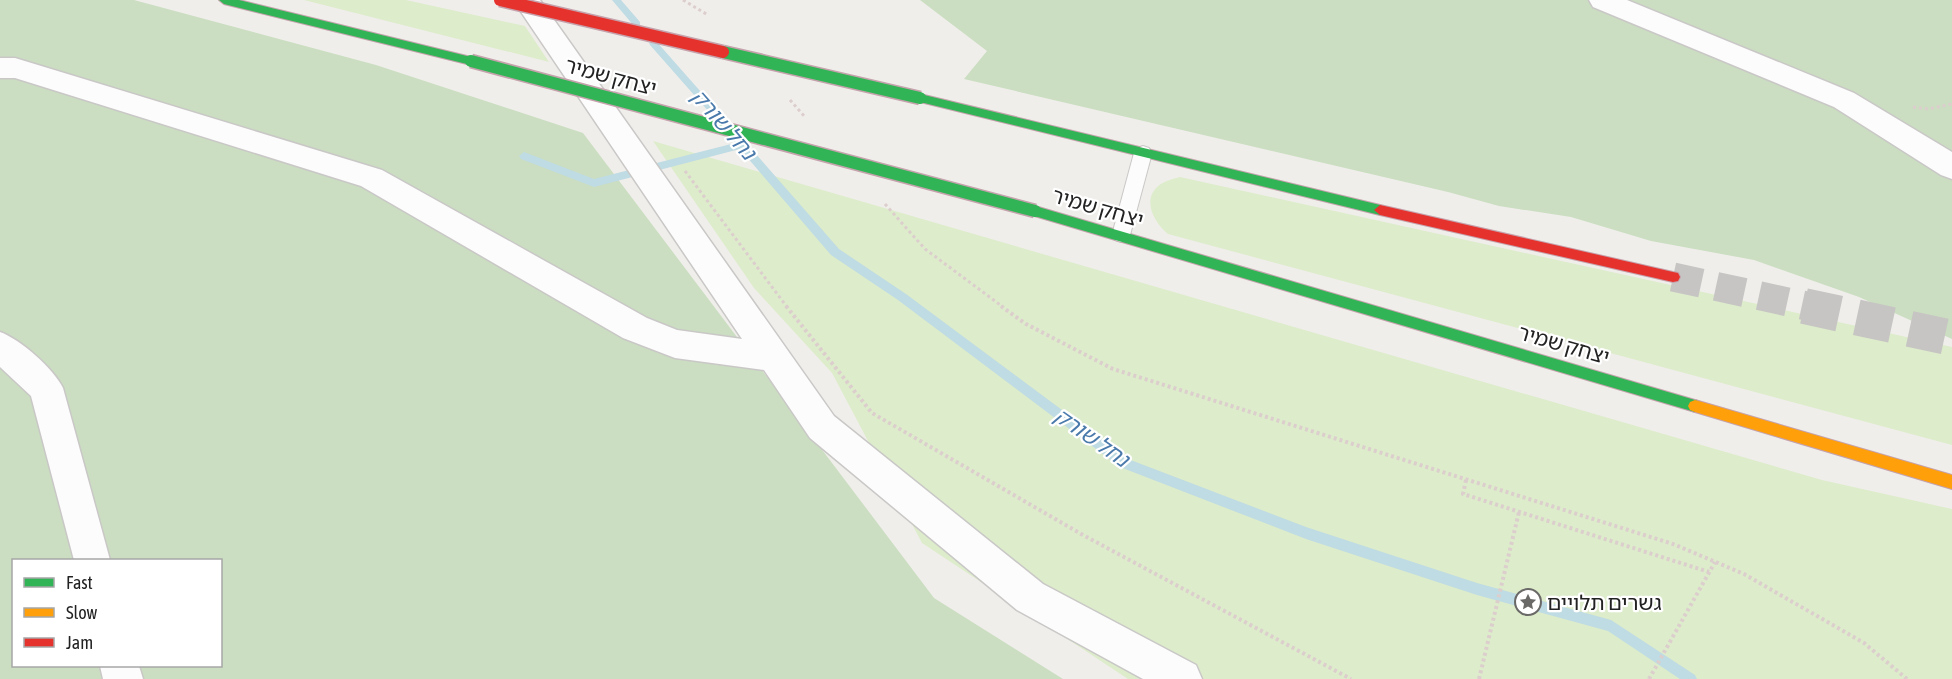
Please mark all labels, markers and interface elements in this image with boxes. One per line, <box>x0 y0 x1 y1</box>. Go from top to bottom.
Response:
street label: יצחק שמיר <box>563 52 659 100</box>
water label: נחל שורק <box>686 83 763 166</box>
street label: יצחק שמיר <box>1050 183 1146 231</box>
street label: יצחק שמיר <box>1516 320 1612 368</box>
water label: נחל שורק <box>1050 402 1136 473</box>
legend <box>12 559 222 667</box>
text: Fast <box>66 572 93 593</box>
place icon: גשרים תלויים <box>1513 587 1543 617</box>
place label: גשרים תלויים <box>1547 590 1662 614</box>
text: Slow <box>66 602 97 623</box>
text: Jam <box>66 632 93 653</box>

